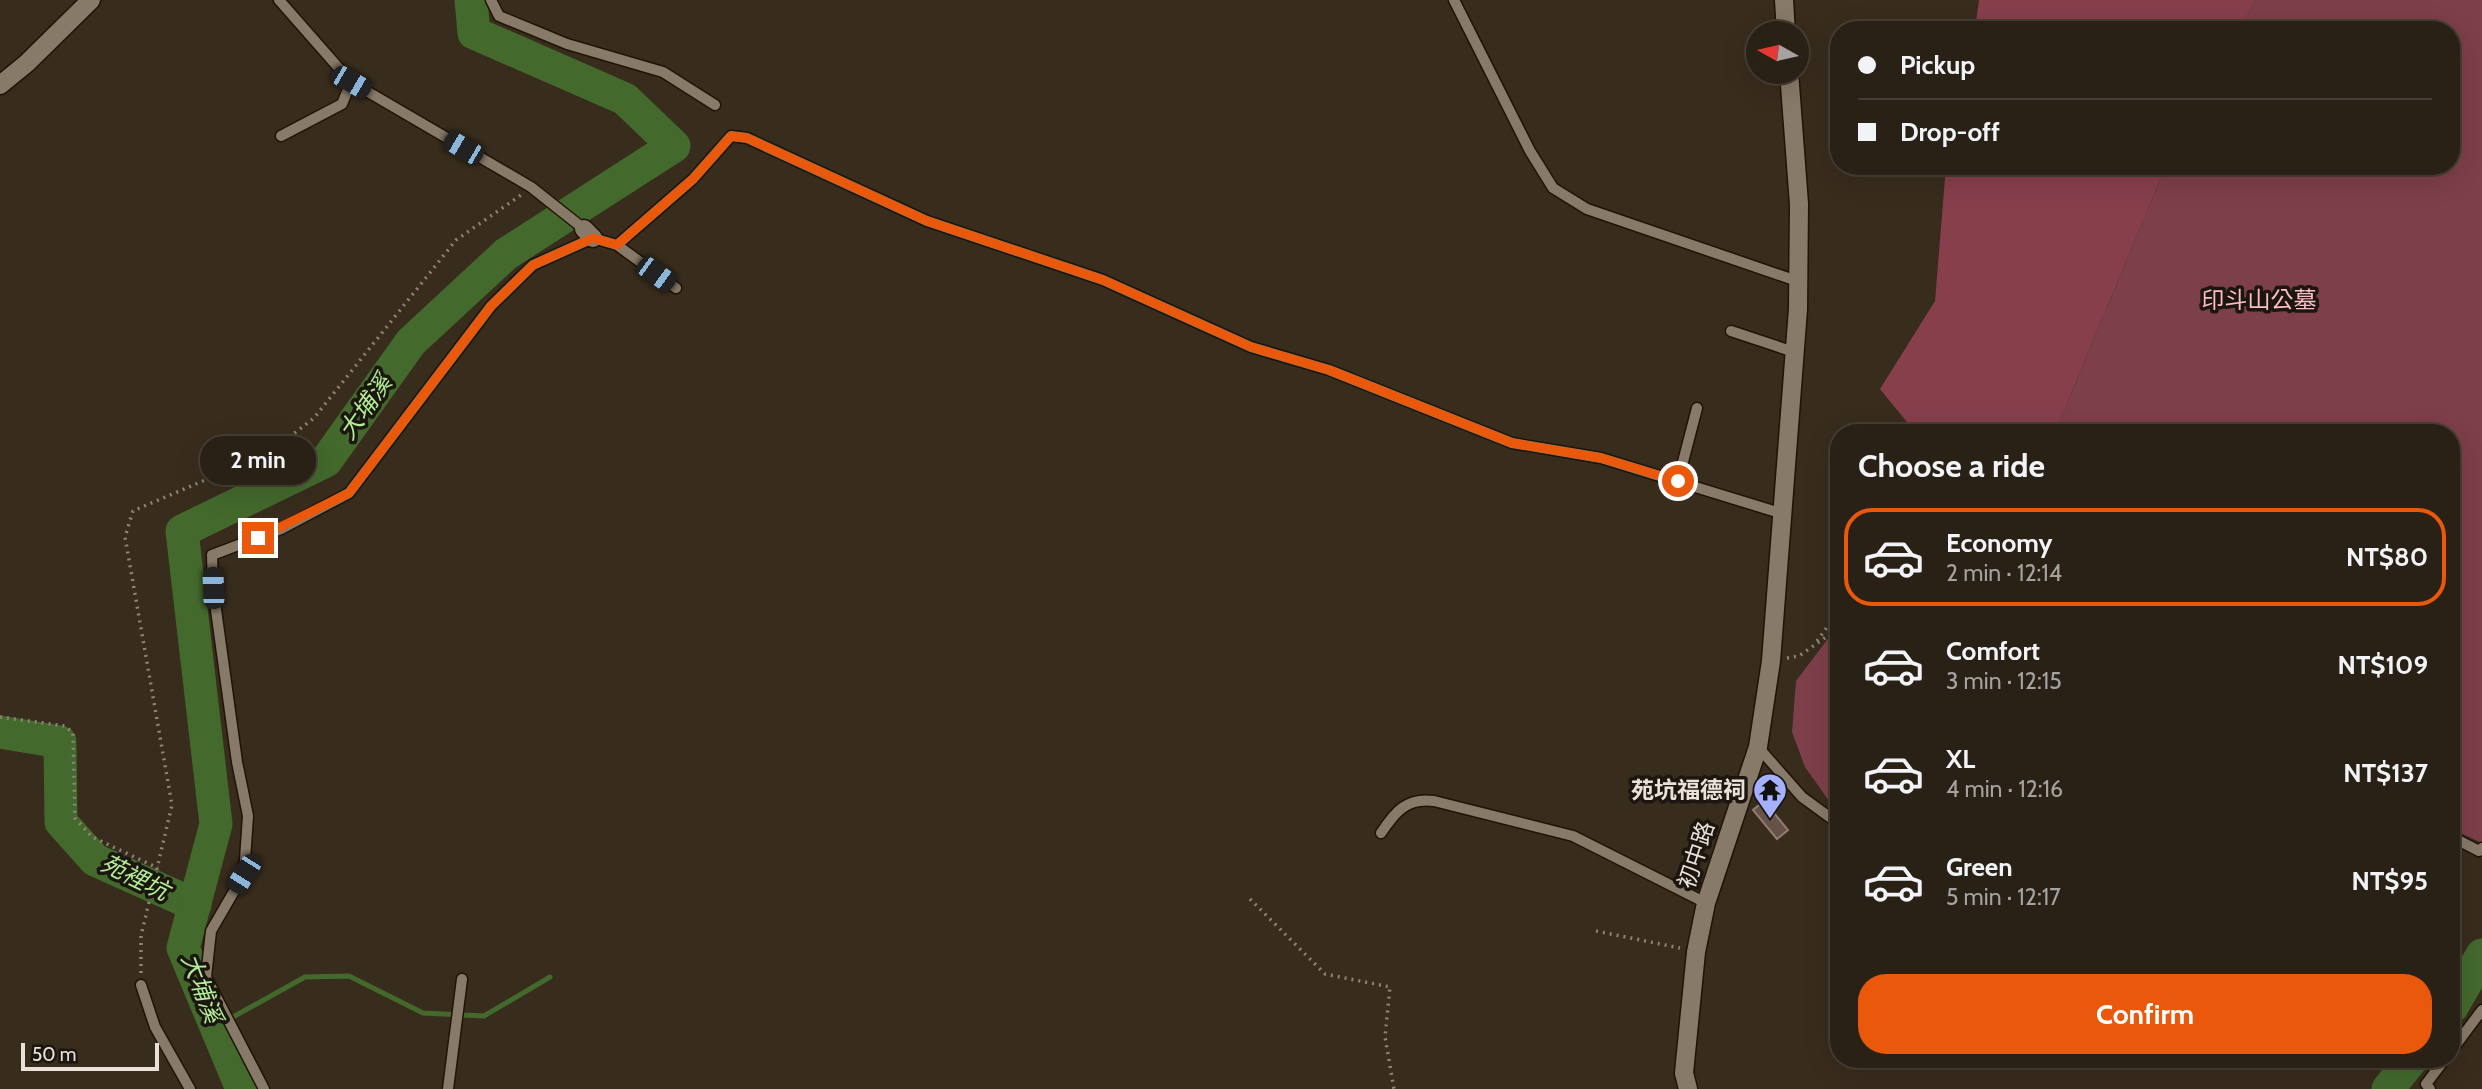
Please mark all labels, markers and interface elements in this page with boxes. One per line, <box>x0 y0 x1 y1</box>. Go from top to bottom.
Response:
north arrow <box>1746 21 1810 84</box>
map controls <box>1746 21 1809 84</box>
text: Pickup <box>1900 49 1975 81</box>
car <box>328 62 375 102</box>
text: Drop-off <box>1900 116 2000 148</box>
car <box>440 128 487 168</box>
car <box>633 253 680 295</box>
park label: 印斗山公墓 <box>2202 286 2317 314</box>
water label: 大埔溪 <box>332 367 399 445</box>
callout: 2 min <box>200 436 316 486</box>
text: 2 min <box>230 446 286 474</box>
text: Choose a ride <box>1858 446 2045 485</box>
route start <box>1662 465 1694 497</box>
route end <box>242 522 274 554</box>
icon: car <box>1862 526 1925 589</box>
text: Economy <box>1946 527 2052 559</box>
text: NT$80 <box>2346 541 2428 573</box>
text: 2 min · 12:14 <box>1946 559 2062 587</box>
car <box>202 567 225 609</box>
icon: car <box>1862 634 1925 697</box>
text: Comfort <box>1946 635 2040 667</box>
text: NT$109 <box>2338 649 2428 681</box>
text: 3 min · 12:15 <box>1946 667 2062 695</box>
icon: car <box>1862 742 1925 805</box>
text: XL <box>1946 743 1975 775</box>
text: NT$137 <box>2343 757 2428 789</box>
temple icon: 苑坑福德祠 <box>1751 771 1789 820</box>
text: 4 min · 12:16 <box>1946 775 2063 803</box>
place label: 苑坑福德祠 <box>1631 776 1746 804</box>
street label: 初中路 <box>1672 818 1720 892</box>
water label: 苑裡坑 <box>96 848 176 907</box>
icon: car <box>1862 850 1925 913</box>
car <box>224 851 265 897</box>
text: Green <box>1946 851 2013 883</box>
text: NT$95 <box>2352 865 2428 897</box>
text: 5 min · 12:17 <box>1946 883 2061 911</box>
water label: 大埔溪 <box>176 949 230 1030</box>
button: Confirm <box>1858 974 2432 1054</box>
scale bar <box>21 1040 159 1072</box>
text: 50 m <box>32 1043 76 1066</box>

